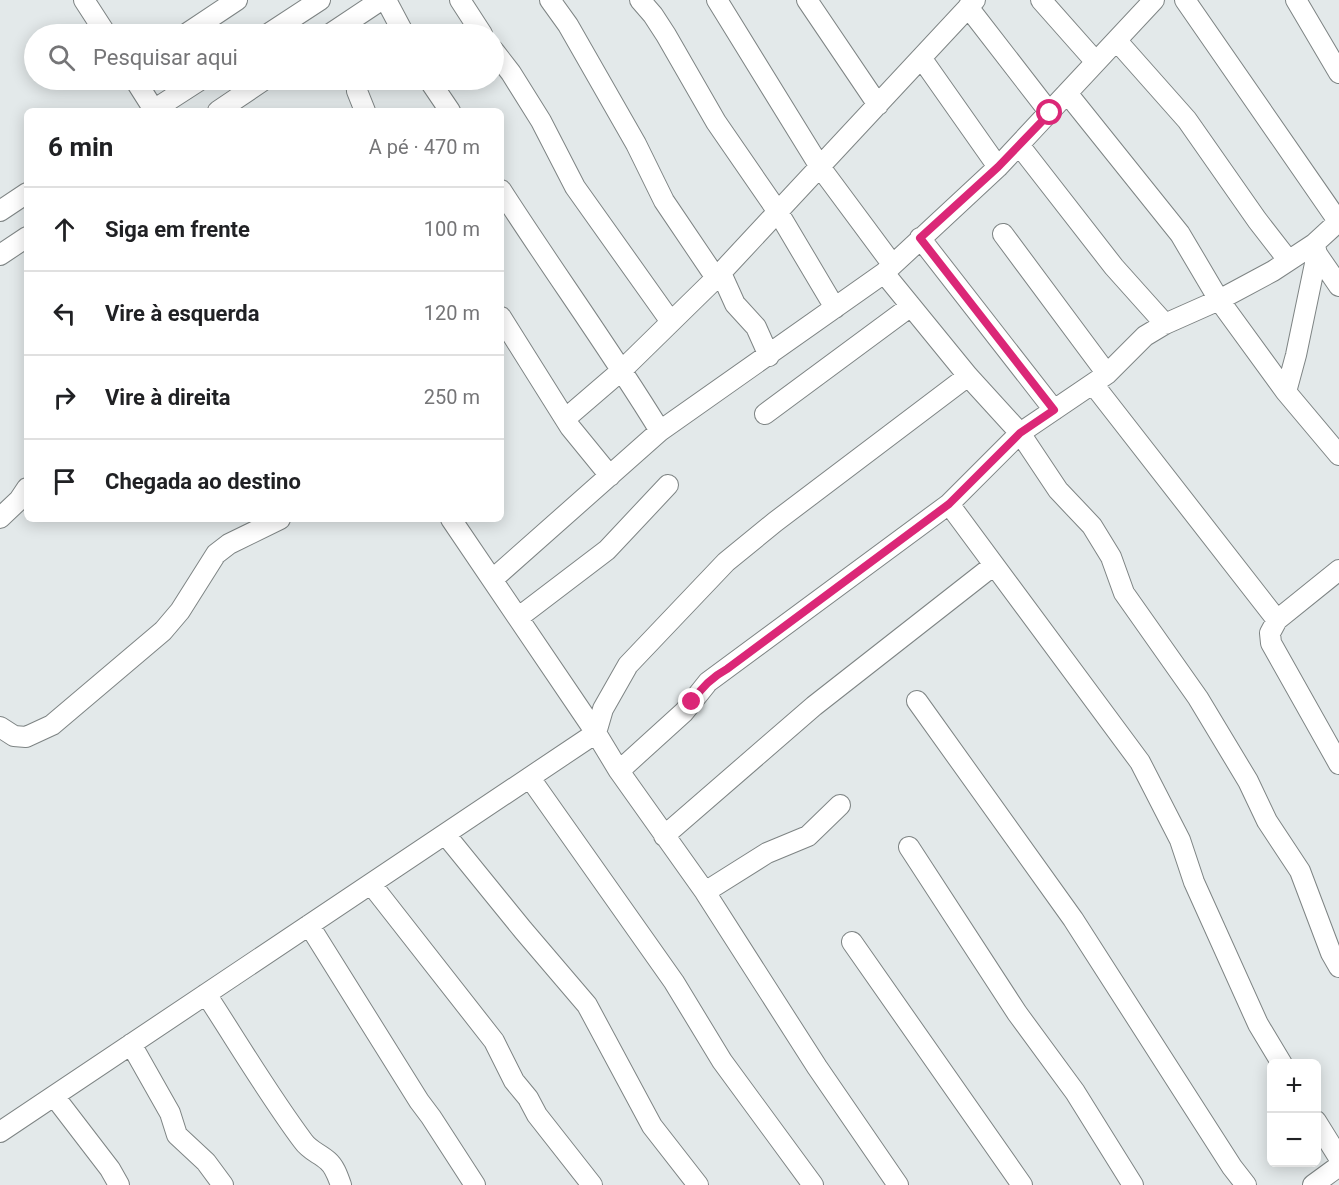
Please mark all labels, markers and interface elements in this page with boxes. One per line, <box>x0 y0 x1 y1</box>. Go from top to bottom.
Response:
search box <box>24 24 504 90</box>
icon: search <box>45 41 78 74</box>
text: Pesquisar aqui <box>93 45 238 70</box>
route start <box>1036 99 1062 125</box>
text: 6 min <box>48 132 113 162</box>
text: A pé · 470 m <box>369 135 480 159</box>
icon: ahead <box>48 213 81 246</box>
text: Siga em frente <box>105 217 250 242</box>
text: 100 m <box>424 217 480 241</box>
icon: left <box>48 297 81 330</box>
text: Vire à esquerda <box>105 301 259 326</box>
text: 120 m <box>424 301 480 325</box>
icon: right <box>48 381 81 414</box>
text: Vire à direita <box>105 385 231 410</box>
text: 250 m <box>424 385 480 409</box>
icon: arrive <box>48 465 81 498</box>
text: Chegada ao destino <box>105 469 301 494</box>
route end <box>678 688 704 714</box>
map controls <box>1267 1059 1321 1167</box>
button: + <box>1267 1059 1321 1113</box>
button: − <box>1267 1113 1321 1167</box>

